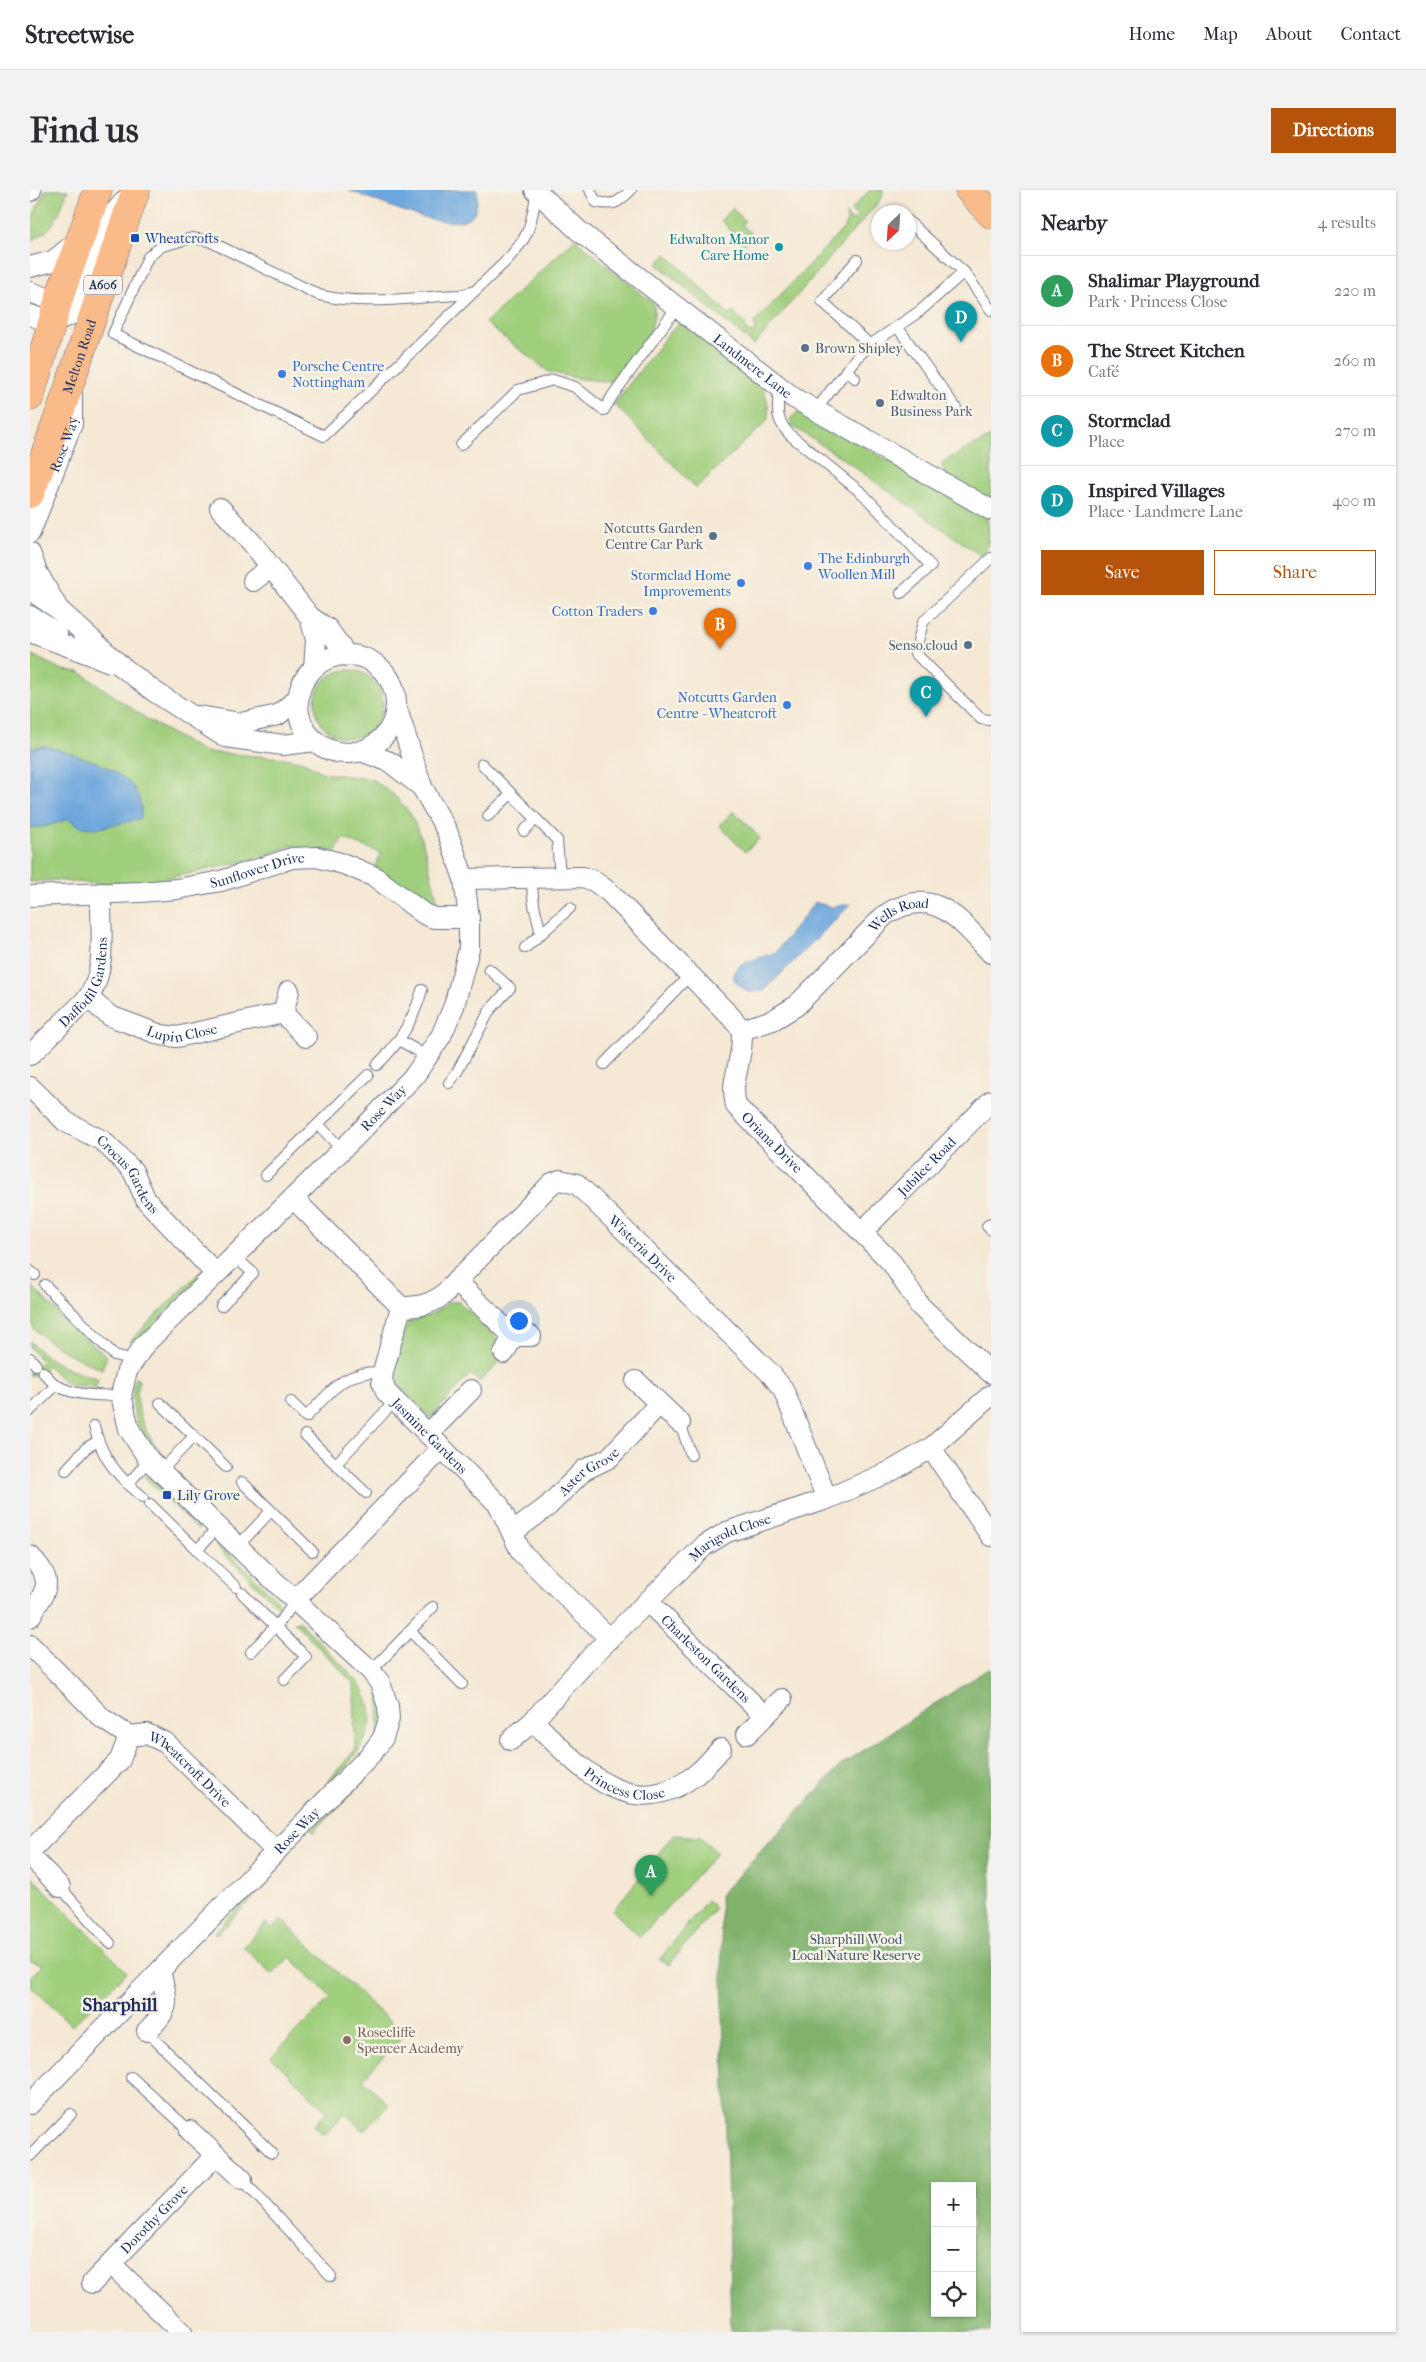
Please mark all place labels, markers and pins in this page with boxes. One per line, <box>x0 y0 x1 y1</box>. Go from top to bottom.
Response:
place label: Wheatcrofts <box>144 230 219 247</box>
place label: Edwalton Manor Care Home <box>669 231 769 264</box>
marker: Wheatcrofts <box>129 232 141 244</box>
marker: Edwalton Manor Care Home <box>773 241 785 253</box>
pin: D <box>945 301 977 342</box>
place label: Brown Shipley <box>815 340 904 357</box>
marker: Brown Shipley <box>799 342 811 354</box>
place label: Porsche Centre Nottingham <box>292 358 384 391</box>
marker: Porsche Centre Nottingham <box>276 368 288 380</box>
place label: Edwalton Business Park <box>890 387 973 420</box>
marker: Edwalton Business Park <box>874 397 886 409</box>
place label: Notcutts Garden Centre Car Park <box>604 520 704 553</box>
marker: Notcutts Garden Centre Car Park <box>707 530 719 542</box>
place label: The Edinburgh Woollen Mill <box>817 550 910 583</box>
marker: The Edinburgh Woollen Mill <box>802 560 814 572</box>
place label: Stormclad Home Improvements <box>631 567 731 600</box>
marker: Stormclad Home Improvements <box>735 577 747 589</box>
place label: Cotton Traders <box>552 603 643 620</box>
marker: Cotton Traders <box>647 605 659 617</box>
pin: B <box>704 608 736 649</box>
place label: Senso.cloud <box>888 637 958 654</box>
marker: Senso.cloud <box>962 639 974 651</box>
pin: C <box>910 676 942 717</box>
place label: Notcutts Garden Centre - Wheatcroft <box>657 689 777 722</box>
marker: Notcutts Garden Centre - Wheatcroft <box>781 699 793 711</box>
place label: Lily Grove <box>177 1487 240 1504</box>
marker: Lily Grove <box>161 1489 173 1501</box>
pin: A <box>635 1855 667 1896</box>
place label: Rosecliffe Spencer Academy <box>357 2024 464 2057</box>
marker: Rosecliffe Spencer Academy <box>341 2034 353 2046</box>

